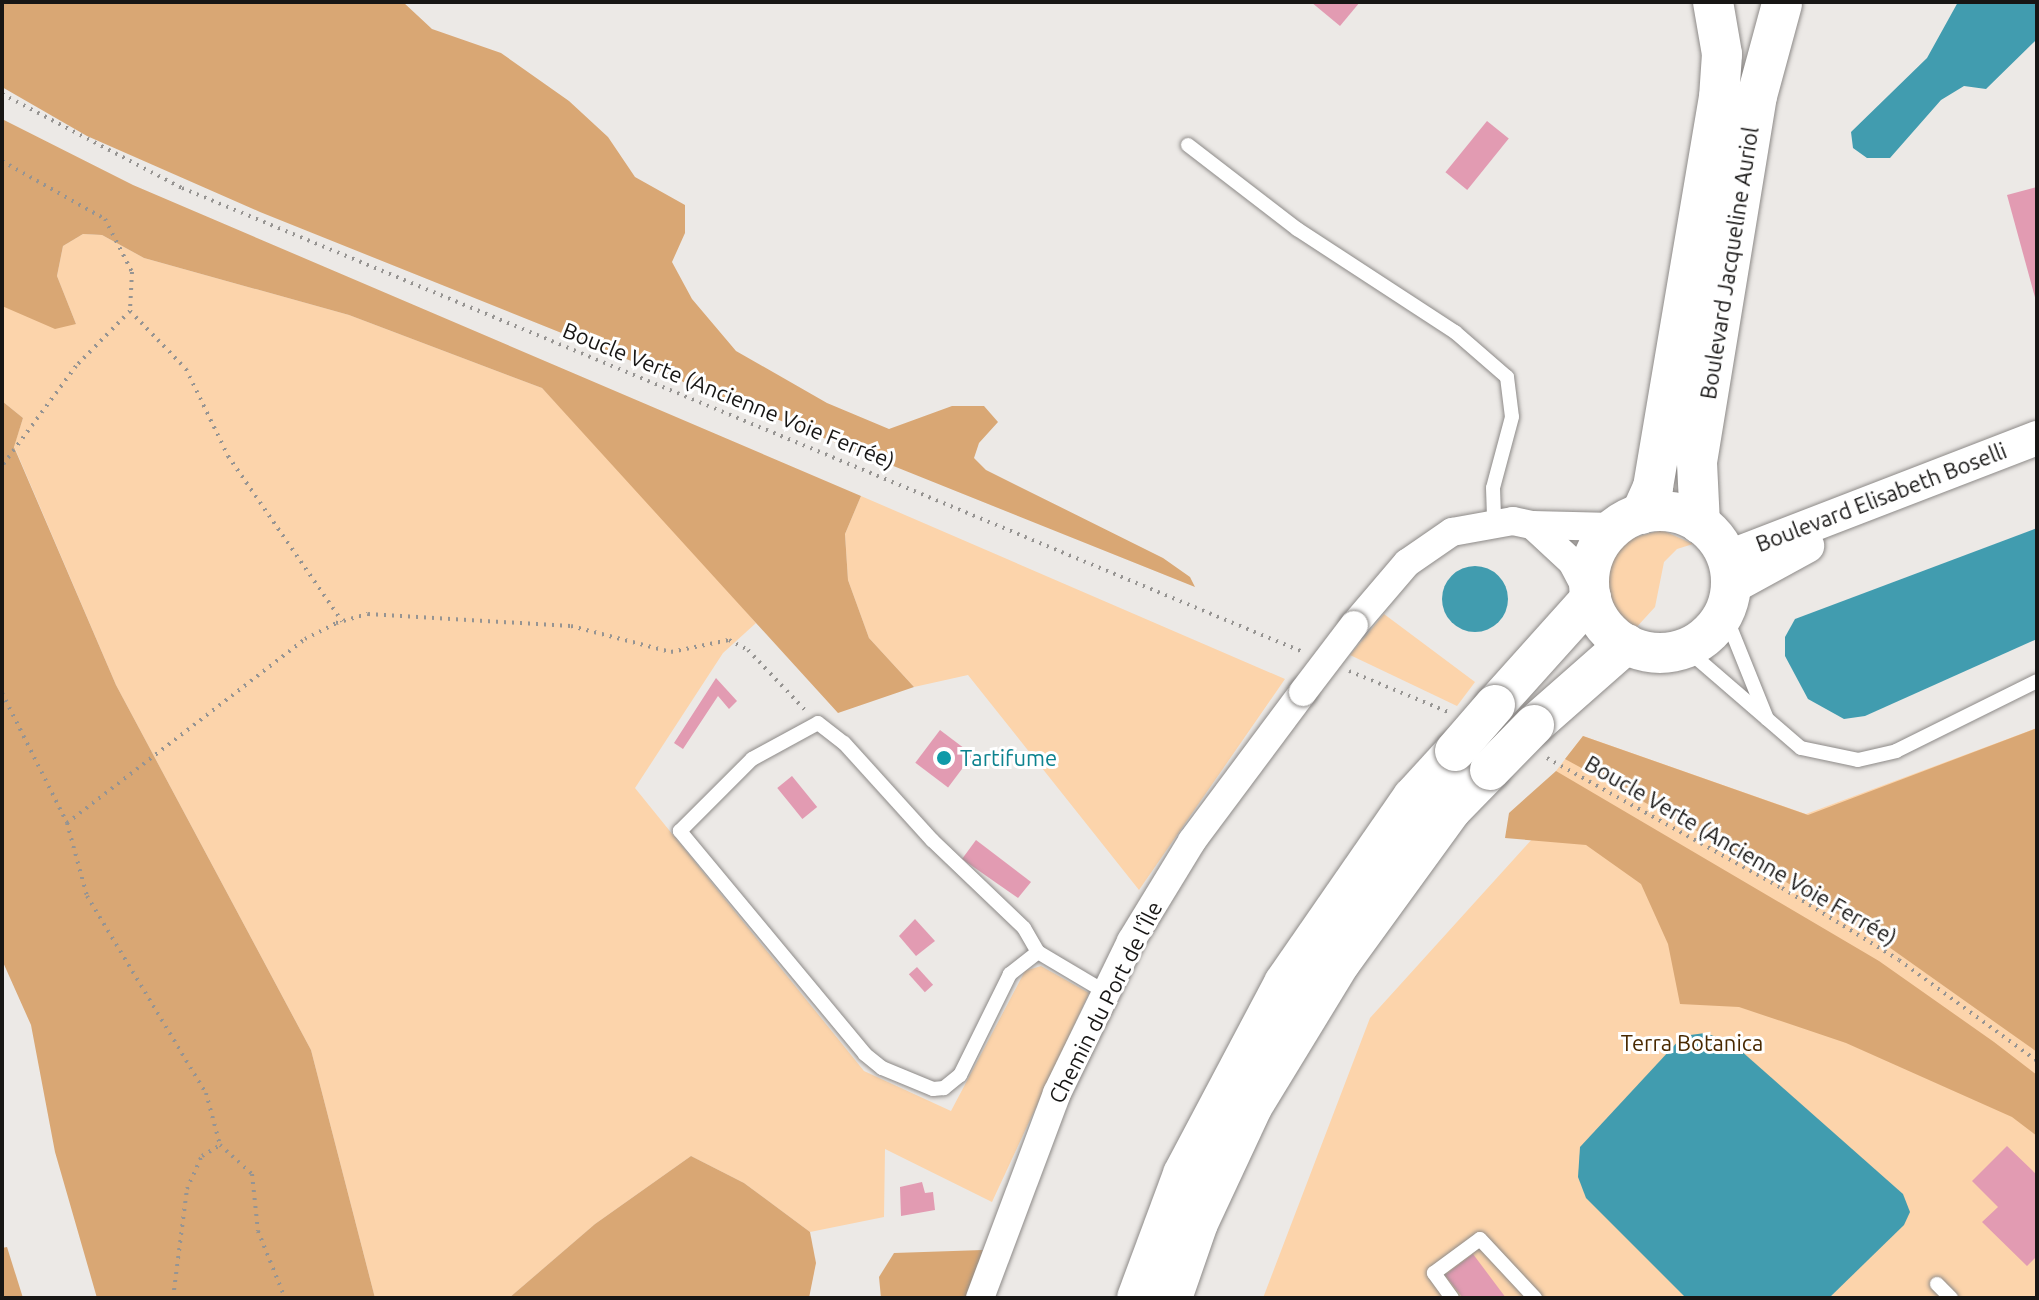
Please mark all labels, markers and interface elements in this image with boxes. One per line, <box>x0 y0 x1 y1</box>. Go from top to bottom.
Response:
street label: Boulevard Jacqueline Auriol <box>1694 125 1764 401</box>
street label: Boucle Verte (Ancienne Voie Ferrée) <box>559 316 899 474</box>
street label: Boulevard Elisabeth Boselli <box>1752 437 2010 557</box>
place label: Tartifume <box>960 745 1057 771</box>
marker: Tartifume <box>935 749 953 767</box>
street label: Boucle Verte (Ancienne Voie Ferrée) <box>1580 750 1902 950</box>
street label: Chemin du Port de l'Île <box>1043 897 1167 1107</box>
park label: Terra Botanica <box>1621 1030 1763 1056</box>

